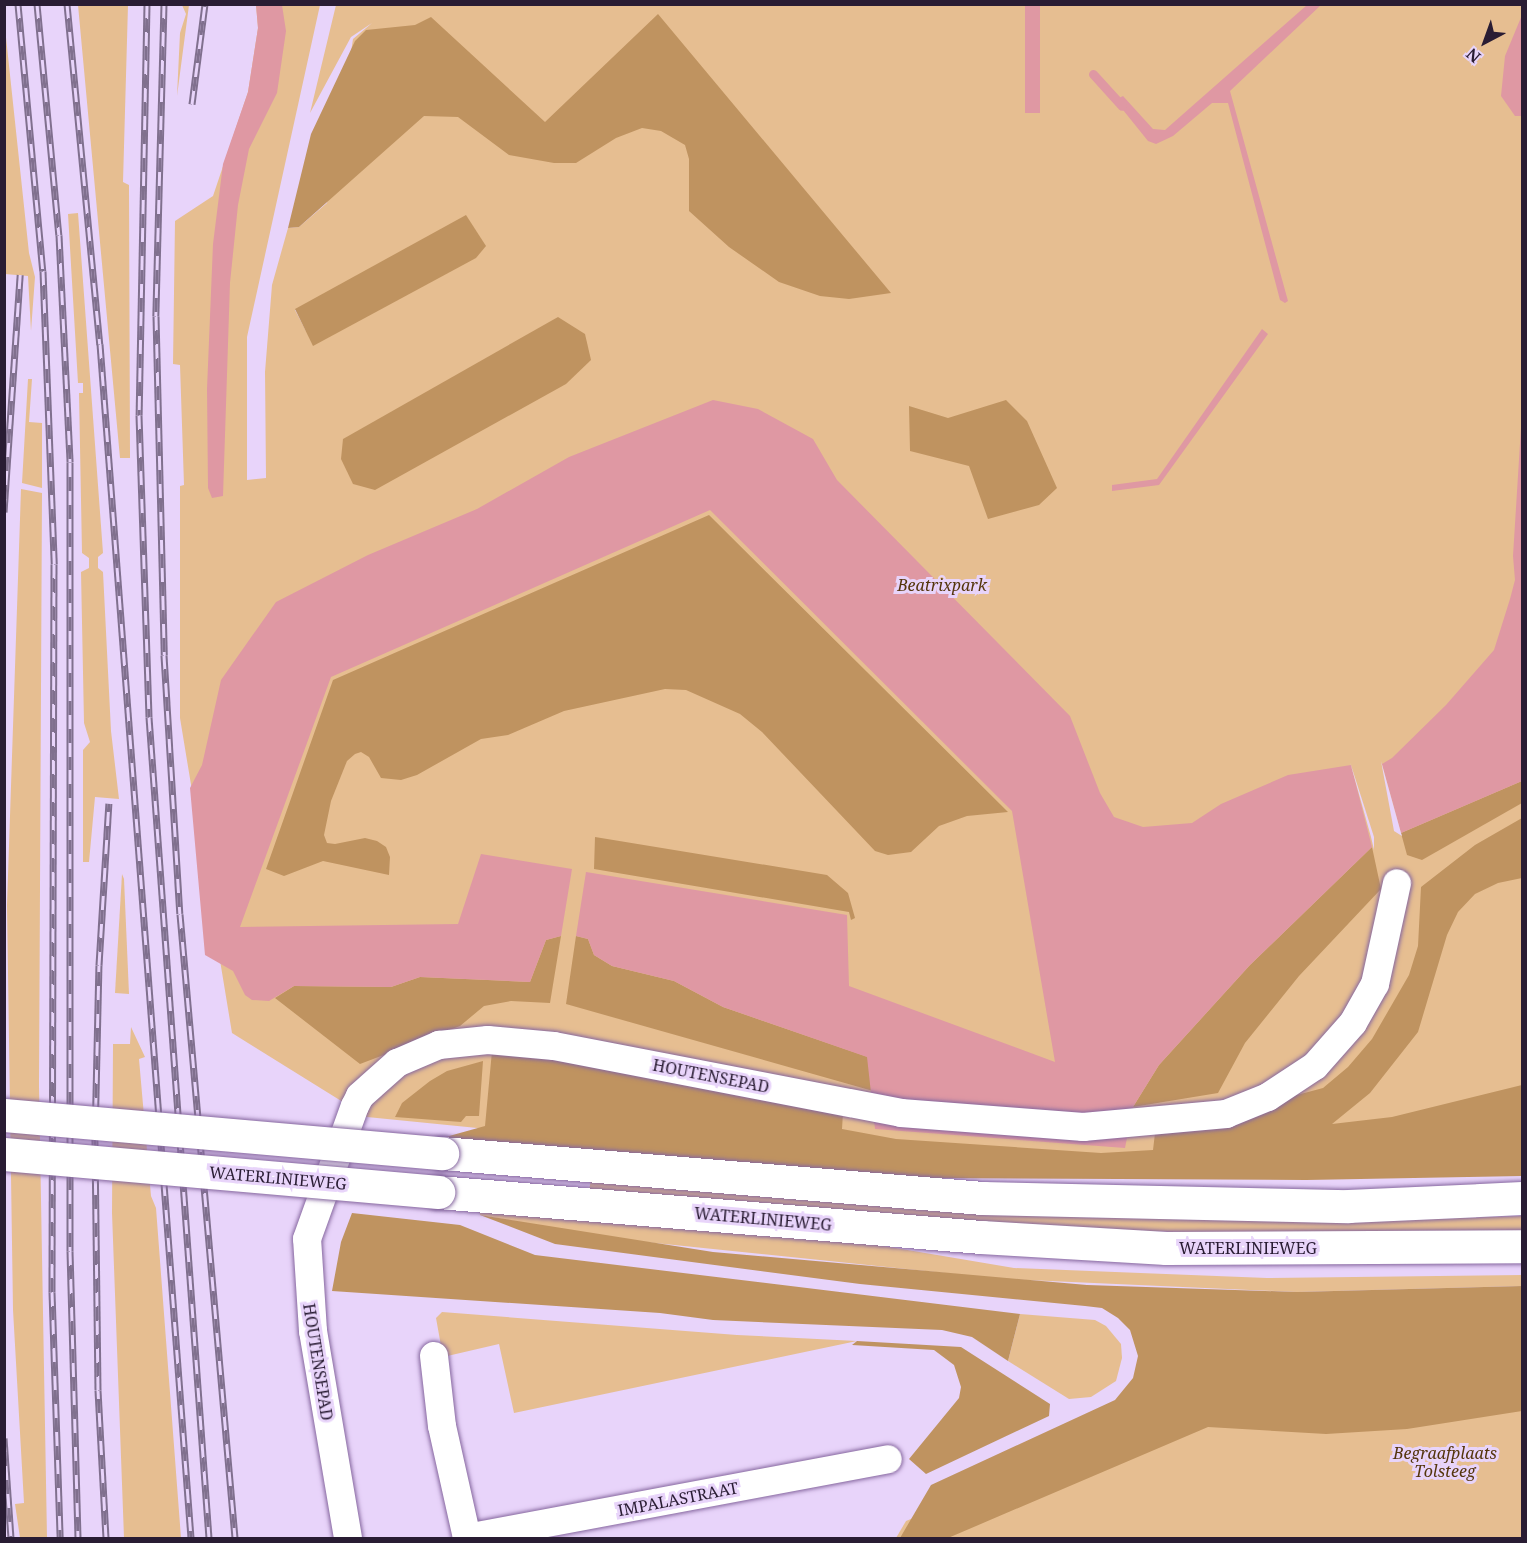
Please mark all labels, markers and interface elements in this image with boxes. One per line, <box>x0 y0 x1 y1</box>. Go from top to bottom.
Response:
north arrow <box>1455 12 1515 72</box>
text: N <box>1461 43 1485 68</box>
park label: Beatrixpark <box>897 575 987 595</box>
street label: HOUTENSEPAD <box>651 1055 771 1097</box>
street label: WATERLINIEWEG <box>208 1162 348 1194</box>
street label: WATERLINIEWEG <box>693 1203 833 1235</box>
street label: WATERLINIEWEG <box>1179 1238 1317 1258</box>
street label: HOUTENSEPAD <box>299 1302 337 1422</box>
park label: Begraafplaats Tolsteeg <box>1393 1443 1497 1481</box>
street label: IMPALASTRAAT <box>616 1478 740 1520</box>

